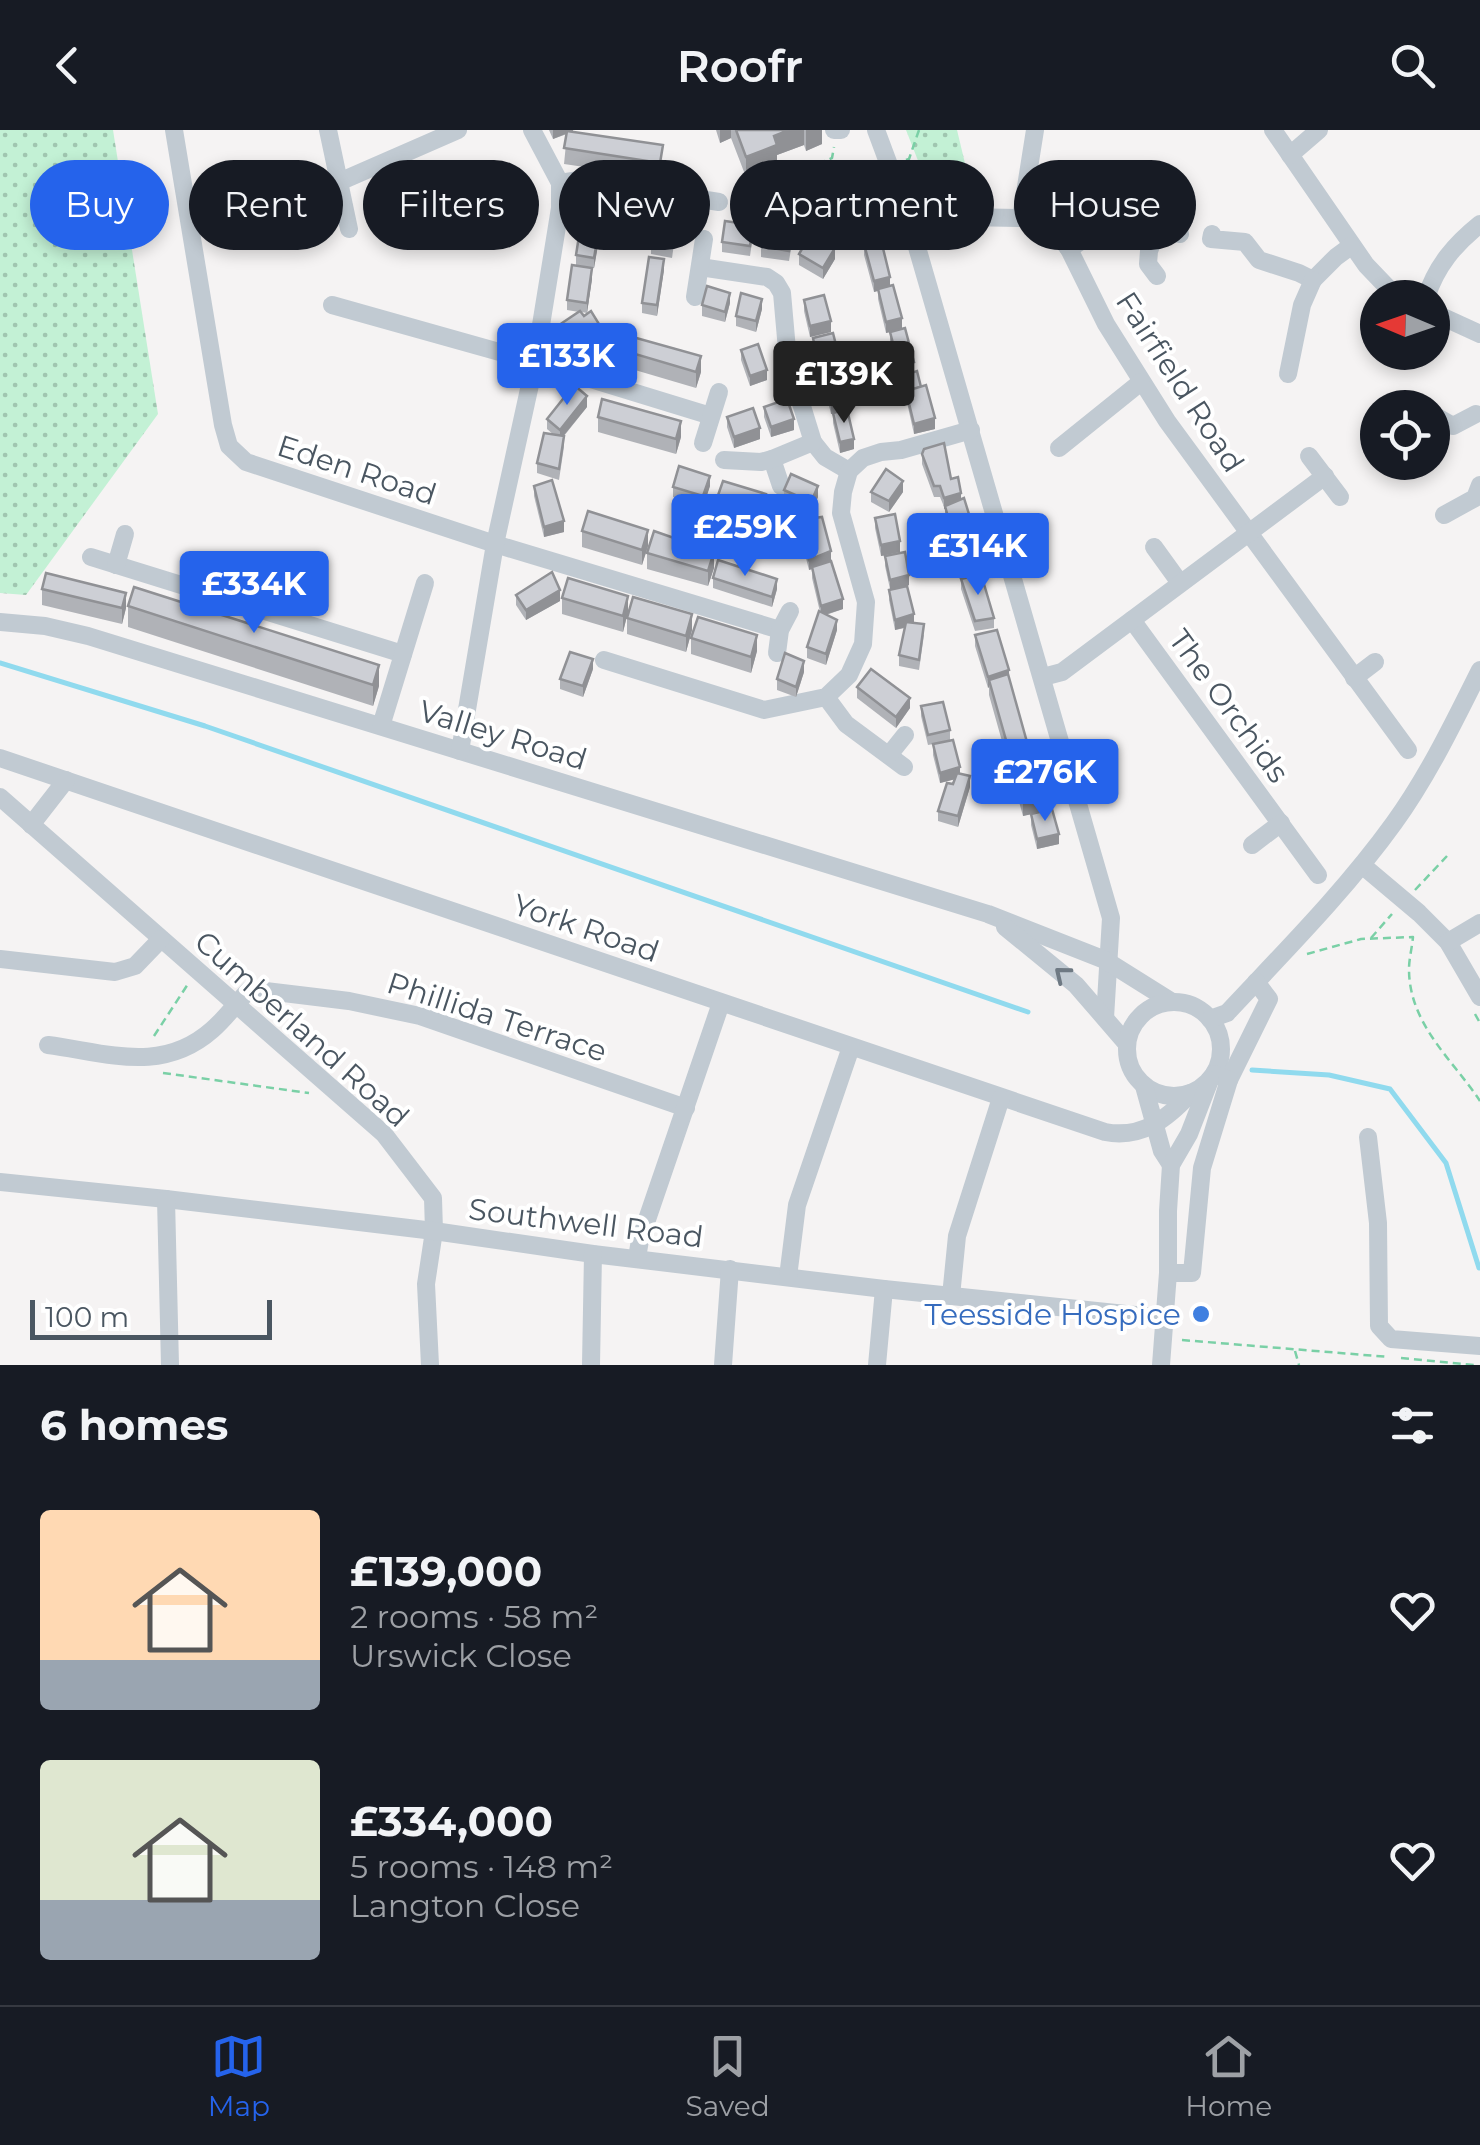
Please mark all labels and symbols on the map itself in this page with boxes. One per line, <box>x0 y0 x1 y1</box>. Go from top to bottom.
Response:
north arrow <box>1360 280 1450 370</box>
street label: Fairfield Road <box>1108 285 1252 479</box>
pin: £133K <box>497 323 637 408</box>
pin: £139K <box>774 341 914 426</box>
street label: Eden Road <box>273 427 441 513</box>
pin: £259K <box>675 494 815 579</box>
pin: £314K <box>908 513 1048 598</box>
pin: £334K <box>184 551 324 636</box>
street label: The Orchids <box>1161 622 1297 790</box>
street label: Valley Road <box>415 692 591 778</box>
pin: £276K <box>975 739 1115 824</box>
street label: York Road <box>508 886 664 970</box>
street label: Cumberland Road <box>187 923 417 1135</box>
street label: Phillida Terrace <box>383 964 611 1070</box>
one-way arrow <box>1056 968 1074 986</box>
street label: Southwell Road <box>467 1190 705 1256</box>
scale bar <box>30 1295 272 1340</box>
place label: Teesside Hospice <box>925 1296 1181 1333</box>
marker: Teesside Hospice <box>1190 1303 1212 1325</box>

